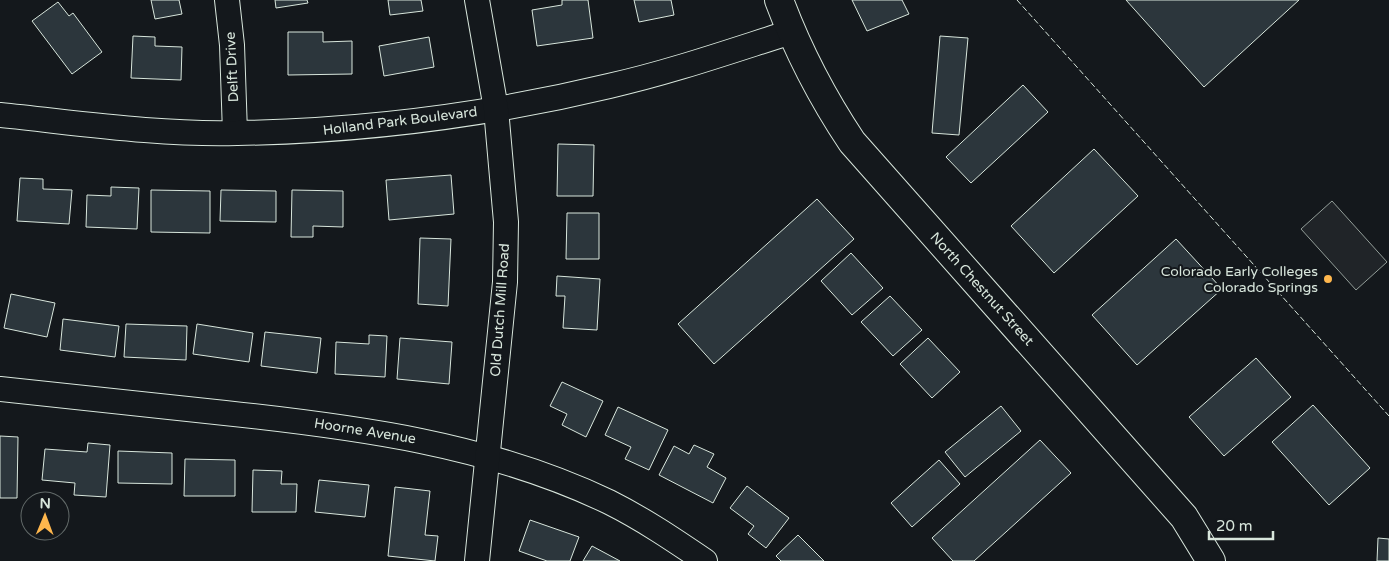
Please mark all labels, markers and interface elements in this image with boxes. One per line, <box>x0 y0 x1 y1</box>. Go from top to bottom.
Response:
street label: Delft Drive <box>222 31 242 103</box>
street label: Holland Park Boulevard <box>322 103 478 139</box>
street label: North Chestnut Street <box>927 229 1038 350</box>
street label: Old Dutch Mill Road <box>487 243 513 377</box>
place label: Colorado Early Colleges Colorado Springs <box>1161 263 1318 296</box>
marker: Colorado Early Colleges Colorado Springs <box>1322 273 1334 285</box>
street label: Hoorne Avenue <box>313 415 417 447</box>
north arrow <box>20 491 70 541</box>
text: N <box>39 495 51 512</box>
scale bar <box>1209 508 1273 540</box>
text: 20 m <box>1216 517 1253 535</box>

